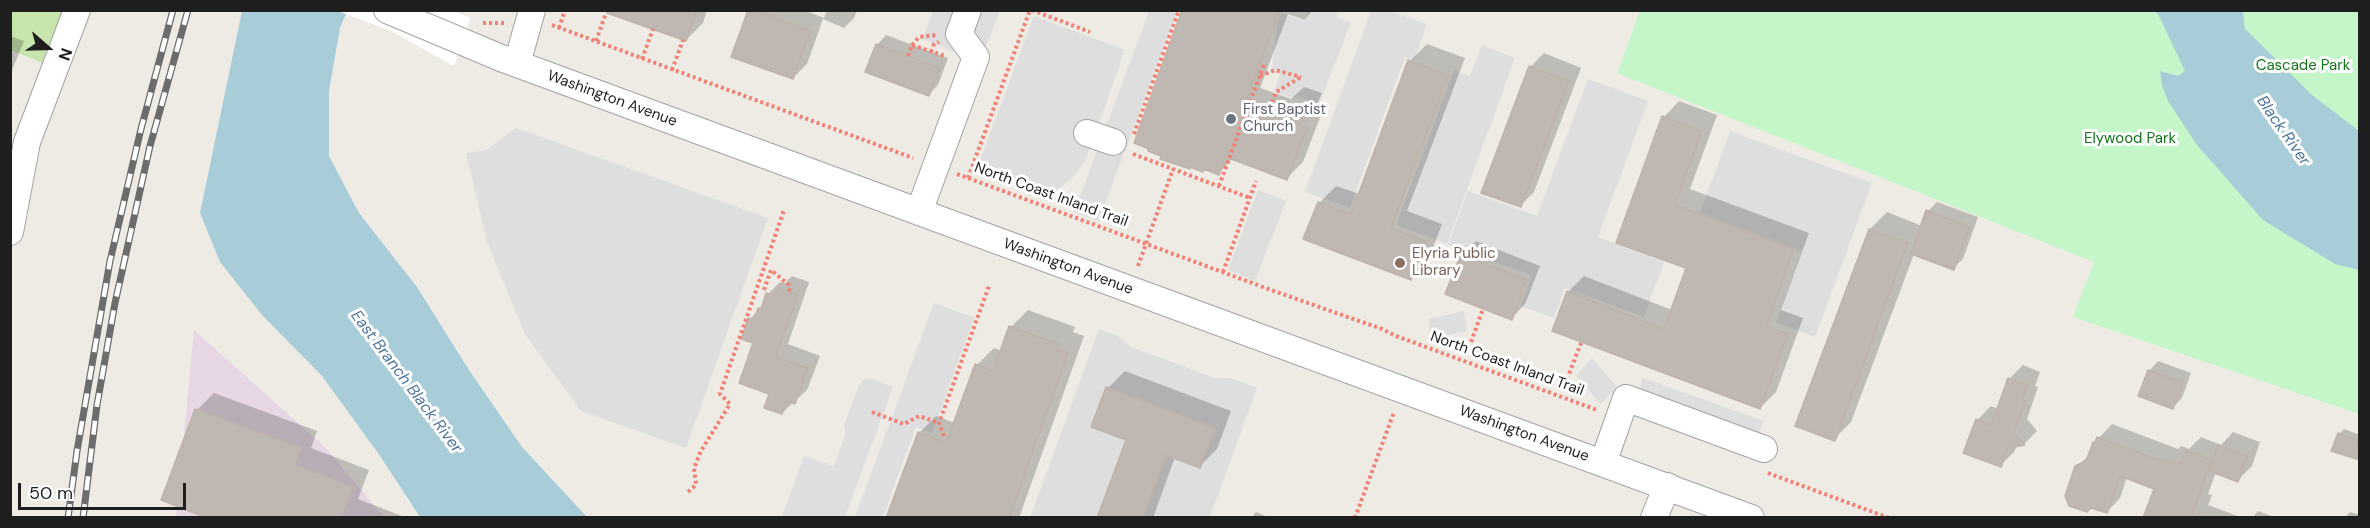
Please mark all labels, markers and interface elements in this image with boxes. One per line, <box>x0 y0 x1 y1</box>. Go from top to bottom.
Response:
north arrow <box>18 18 78 78</box>
text: N <box>54 45 77 63</box>
park label: Cascade Park <box>2256 57 2350 75</box>
street label: Washington Avenue <box>545 67 679 131</box>
water label: Black River <box>2252 92 2314 170</box>
place label: First Baptist Church <box>1243 101 1326 136</box>
marker: First Baptist Church <box>1224 112 1238 126</box>
park label: Elywood Park <box>2084 130 2176 148</box>
street label: North Coast Inland Trail <box>972 159 1130 231</box>
street label: Washington Avenue <box>1001 235 1135 299</box>
place label: Elyria Public Library <box>1412 245 1496 280</box>
marker: Elyria Public Library <box>1393 256 1407 270</box>
water label: East Branch Black River <box>346 307 466 457</box>
street label: North Coast Inland Trail <box>1428 328 1586 400</box>
street label: Washington Avenue <box>1457 402 1591 466</box>
scale bar <box>21 471 189 509</box>
text: 50 m <box>29 481 73 505</box>

